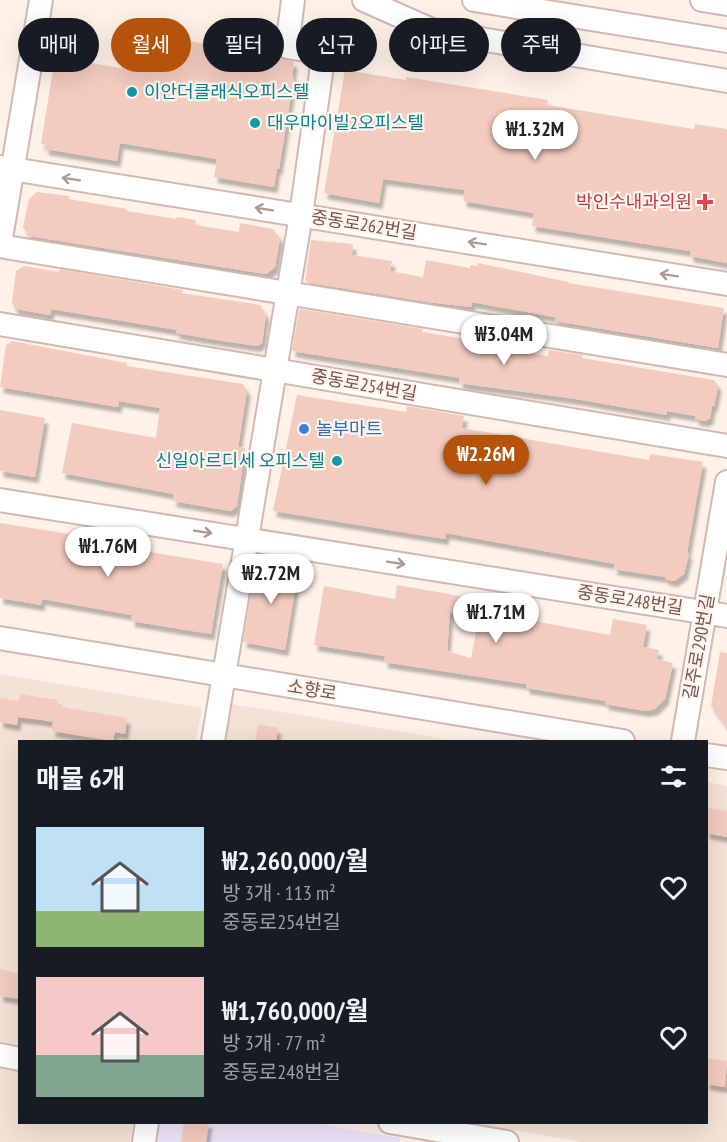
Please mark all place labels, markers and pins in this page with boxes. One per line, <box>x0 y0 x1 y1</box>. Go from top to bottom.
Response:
place label: 이안더클래식오피스텔 <box>144 80 310 103</box>
marker: 이안더클래식오피스텔 <box>125 85 139 99</box>
pin: ₩1.32M <box>486 110 584 161</box>
place label: 대우마이빌2오피스텔 <box>267 111 424 134</box>
marker: 대우마이빌2오피스텔 <box>248 116 262 130</box>
place label: 박인수내과의원 <box>576 190 692 213</box>
marker: 박인수내과의원 <box>696 193 714 211</box>
pin: ₩3.04M <box>455 315 553 366</box>
place label: 놀부마트 <box>316 417 382 440</box>
marker: 놀부마트 <box>297 422 311 436</box>
pin: ₩2.26M <box>437 435 535 486</box>
place label: 신일아르디세 오피스텔 <box>156 449 325 472</box>
marker: 신일아르디세 오피스텔 <box>330 454 344 468</box>
pin: ₩1.76M <box>59 527 157 578</box>
pin: ₩2.72M <box>222 554 320 605</box>
pin: ₩1.71M <box>447 593 545 644</box>

